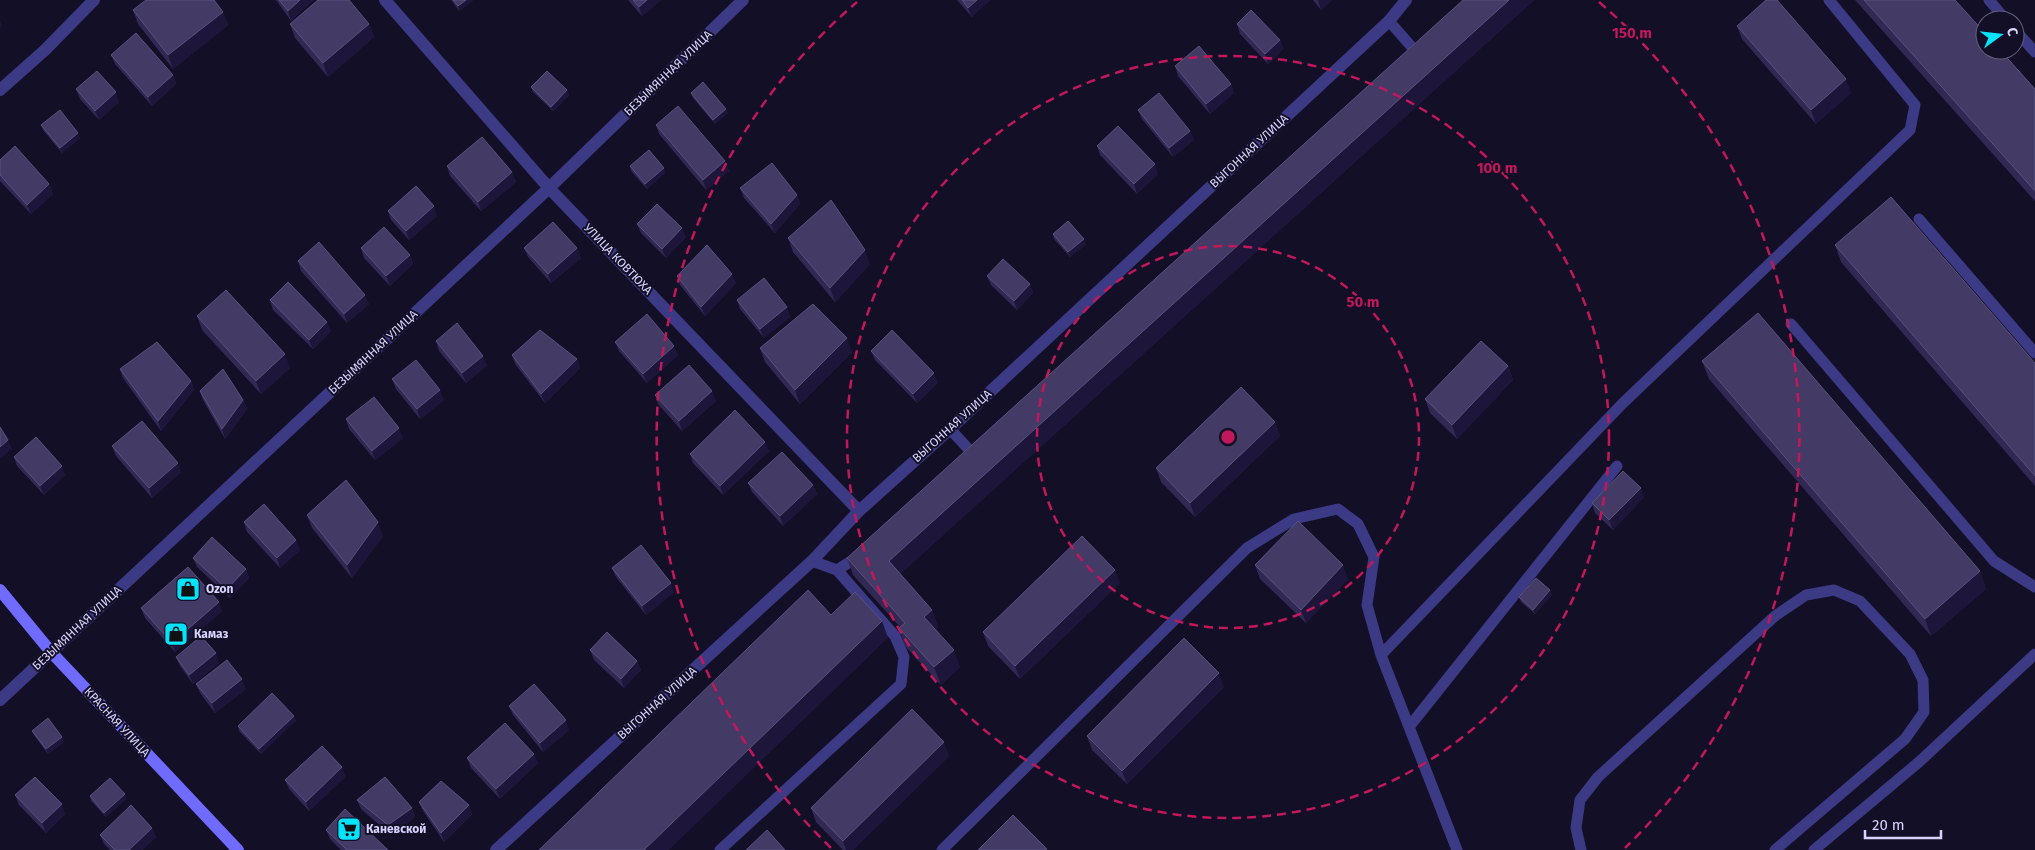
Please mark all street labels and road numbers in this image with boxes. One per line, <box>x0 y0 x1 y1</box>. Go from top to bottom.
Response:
street label: БЕЗЫМЯННАЯ УЛИЦА <box>621 27 715 119</box>
street label: ВЫГОННАЯ УЛИЦА <box>1207 111 1291 191</box>
street label: УЛИЦА КОВТЮХА <box>581 221 655 297</box>
street label: БЕЗЫМЯННАЯ УЛИЦА <box>326 307 421 397</box>
street label: ВЫГОННАЯ УЛИЦА <box>910 387 995 465</box>
street label: БЕЗЫМЯННАЯ УЛИЦА <box>30 583 125 673</box>
street label: ВЫГОННАЯ УЛИЦА <box>615 664 700 742</box>
street label: КРАСНАЯ УЛИЦА <box>81 685 153 760</box>

